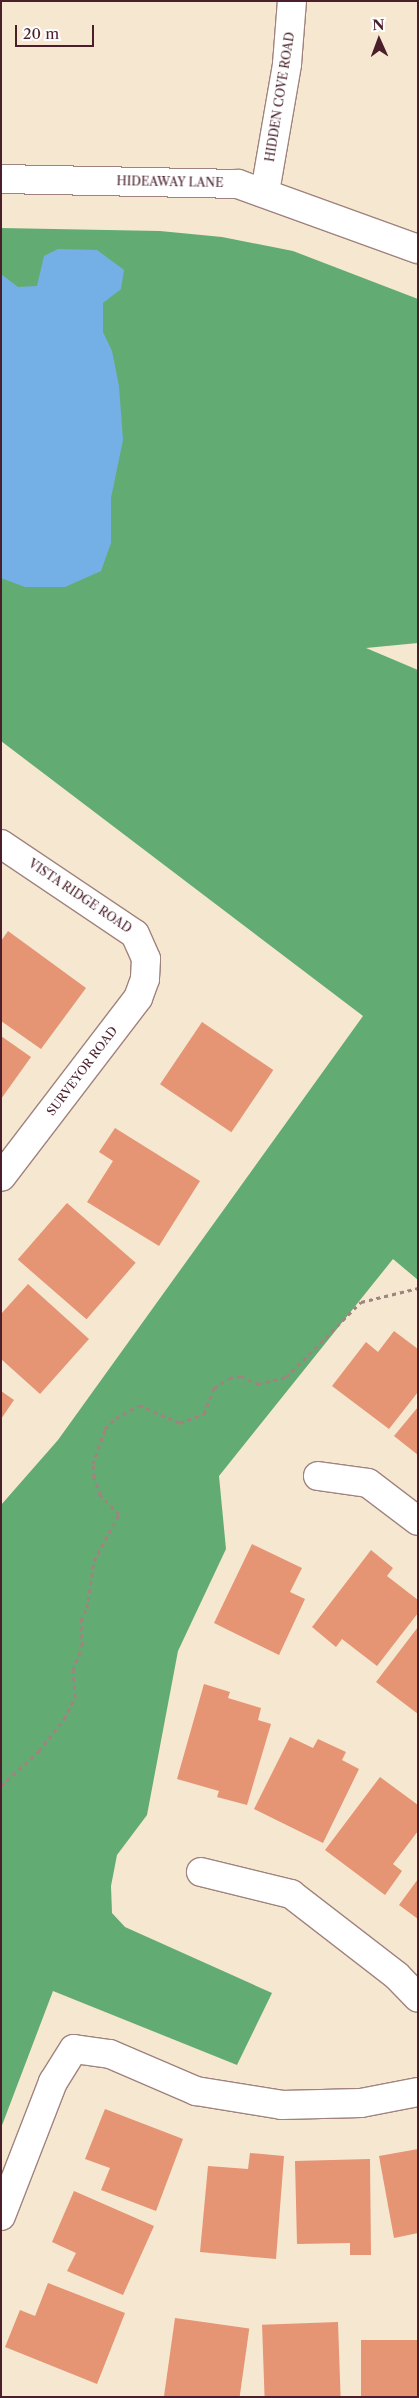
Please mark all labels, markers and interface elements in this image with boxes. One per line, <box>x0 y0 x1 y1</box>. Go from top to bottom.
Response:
scale bar <box>18 15 96 47</box>
north arrow <box>354 15 404 65</box>
text: N <box>372 16 385 34</box>
text: 20 m <box>23 24 59 43</box>
street label: HIDDEN COVE ROAD <box>263 31 297 163</box>
street label: HIDEAWAY LANE <box>116 174 224 190</box>
street label: VISTA RIDGE ROAD <box>26 856 134 936</box>
street label: SURVEYOR ROAD <box>44 1023 120 1119</box>

